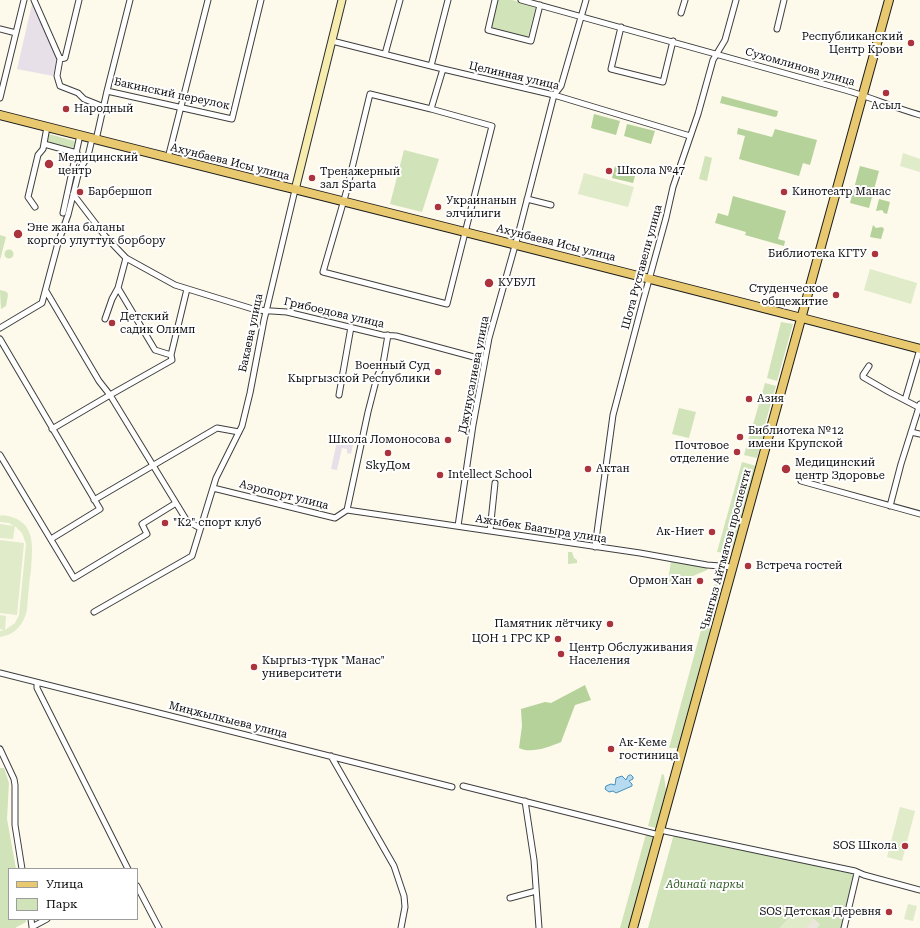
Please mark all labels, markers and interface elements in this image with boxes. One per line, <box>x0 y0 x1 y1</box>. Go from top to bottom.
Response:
place label: Республиканский Центр Крови <box>802 30 903 56</box>
marker: Республиканский Центр Крови <box>906 38 916 48</box>
street label: Сухомлинова улица <box>744 45 856 89</box>
street label: Целинная улица <box>468 59 560 93</box>
street label: Бакинский переулок <box>113 75 231 113</box>
marker: Асыл <box>881 88 891 98</box>
place label: Асыл <box>871 99 901 113</box>
place label: Народный <box>74 102 133 116</box>
marker: Народный <box>61 104 71 114</box>
street label: Ахунбаева Исы улица <box>169 141 291 183</box>
place label: Медицинский центр <box>58 151 138 177</box>
marker: Медицинский центр <box>43 158 55 170</box>
place label: Школа №47 <box>617 164 685 178</box>
place label: Тренажерный зал Sparta <box>320 165 400 191</box>
marker: Школа №47 <box>604 166 614 176</box>
marker: Тренажерный зал Sparta <box>307 173 317 183</box>
place label: Барбершоп <box>88 185 152 199</box>
place label: Кинотеатр Манас <box>792 185 891 199</box>
marker: Барбершоп <box>75 187 85 197</box>
marker: Кинотеатр Манас <box>779 187 789 197</box>
place label: Украинанын элчилиги <box>446 194 517 220</box>
marker: Украинанын элчилиги <box>433 202 443 212</box>
street label: Шота Руставели улица <box>619 203 665 331</box>
place label: Эне жана баланы коргоо улуттук борбору <box>27 221 165 247</box>
street label: Ахунбаева Исы улица <box>495 222 617 264</box>
marker: Эне жана баланы коргоо улуттук борбору <box>12 228 24 240</box>
place label: Библиотека КГТУ <box>768 247 867 261</box>
marker: Библиотека КГТУ <box>870 249 880 259</box>
place label: КУБУЛ <box>498 276 536 290</box>
marker: КУБУЛ <box>483 277 495 289</box>
place label: Студенческое общежитие <box>749 282 828 308</box>
marker: Студенческое общежитие <box>831 290 841 300</box>
street label: Бакаева улица <box>236 292 266 374</box>
street label: Грибоедова улица <box>283 295 385 331</box>
place label: Детский садик Олимп <box>120 310 195 336</box>
street label: Джунусалиева улица <box>456 315 492 435</box>
marker: Детский садик Олимп <box>107 318 117 328</box>
place label: Военный Суд Кыргызской Республики <box>288 359 430 385</box>
marker: Военный Суд Кыргызской Республики <box>433 367 443 377</box>
place label: Азия <box>757 392 784 406</box>
marker: Азия <box>744 394 754 404</box>
place label: Библиотека №12 имени Крупской <box>748 424 844 450</box>
marker: Библиотека №12 имени Крупской <box>735 432 745 442</box>
place label: Школа Ломоносова <box>328 433 440 447</box>
marker: Школа Ломоносова <box>443 435 453 445</box>
place label: Почтовое отделение <box>670 439 729 465</box>
marker: Почтовое отделение <box>732 447 742 457</box>
marker: SkyДом <box>383 448 393 458</box>
place label: Медицинский центр Здоровье <box>795 456 885 482</box>
place label: SkyДом <box>366 459 410 473</box>
place label: Актан <box>596 462 630 476</box>
marker: Медицинский центр Здоровье <box>780 463 792 475</box>
marker: Актан <box>583 464 593 474</box>
place label: Intellect School <box>448 468 532 482</box>
street label: Чынгыз Айтматов проспекти <box>698 468 754 632</box>
marker: Intellect School <box>435 470 445 480</box>
street label: Аэропорт улица <box>238 478 330 512</box>
street label: Ажыбек Баатыра улица <box>474 512 608 546</box>
place label: "К2" спорт клуб <box>173 516 262 530</box>
marker: "К2" спорт клуб <box>160 518 170 528</box>
place label: Ак-Ниет <box>656 525 704 539</box>
marker: Ак-Ниет <box>707 527 717 537</box>
place label: Встреча гостей <box>756 559 842 573</box>
marker: Встреча гостей <box>743 561 753 571</box>
place label: Ормон Хан <box>629 574 692 588</box>
marker: Ормон Хан <box>695 576 705 586</box>
place label: Памятник лётчику <box>495 617 602 631</box>
marker: Памятник лётчику <box>605 619 615 629</box>
place label: ЦОН 1 ГРС КР <box>472 632 550 646</box>
marker: ЦОН 1 ГРС КР <box>553 634 563 644</box>
place label: Центр Обслуживания Населения <box>569 641 693 667</box>
marker: Центр Обслуживания Населения <box>556 649 566 659</box>
place label: Кыргыз-түрк "Манас" университети <box>262 654 385 680</box>
marker: Кыргыз-түрк "Манас" университети <box>249 662 259 672</box>
street label: Миңжылкыева улица <box>167 699 289 741</box>
place label: Ак-Кеме гостиница <box>619 736 679 762</box>
marker: Ак-Кеме гостиница <box>606 744 616 754</box>
place label: SOS Школа <box>833 839 897 853</box>
marker: SOS Школа <box>900 841 910 851</box>
legend <box>8 868 138 920</box>
text: Улица <box>46 877 83 891</box>
park label: Адинай паркы <box>666 878 744 892</box>
text: Парк <box>46 897 78 911</box>
place label: SOS Детская Деревня <box>760 905 881 919</box>
marker: SOS Детская Деревня <box>884 907 894 917</box>

